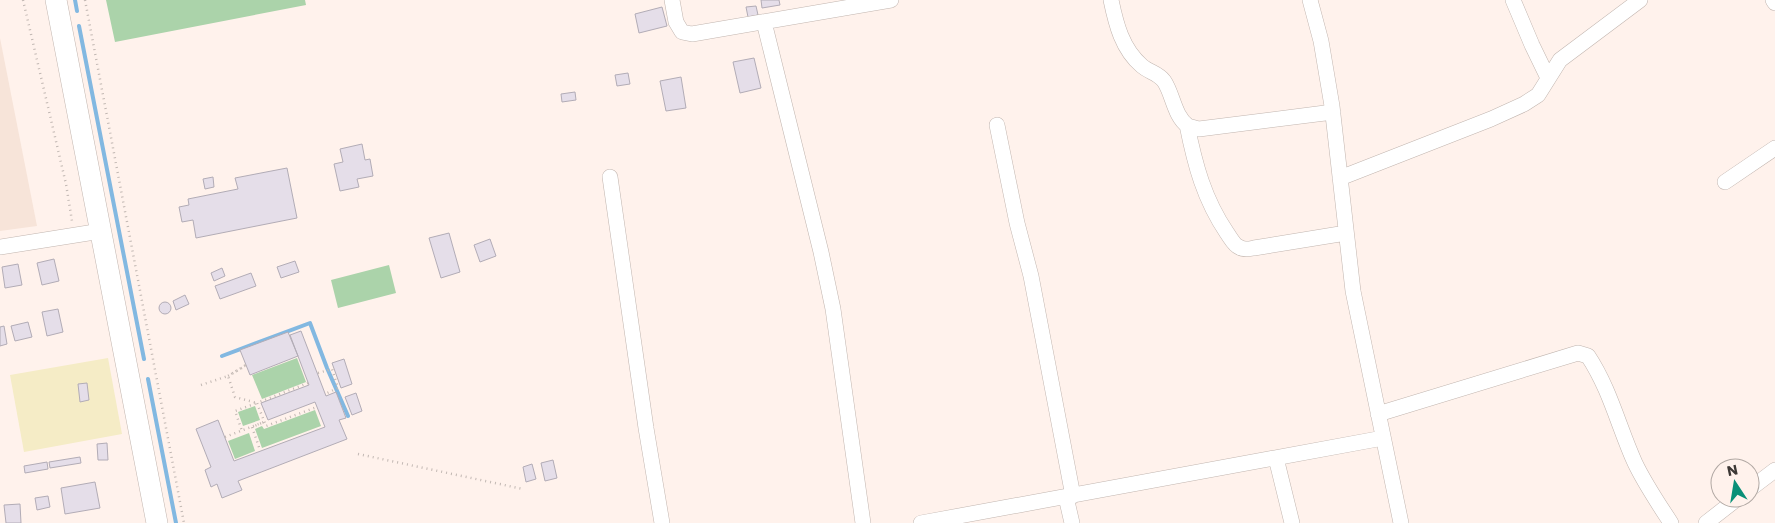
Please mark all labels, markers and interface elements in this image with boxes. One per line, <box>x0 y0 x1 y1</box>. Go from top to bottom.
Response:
north arrow <box>1710 458 1760 508</box>
text: N <box>1725 459 1740 481</box>

